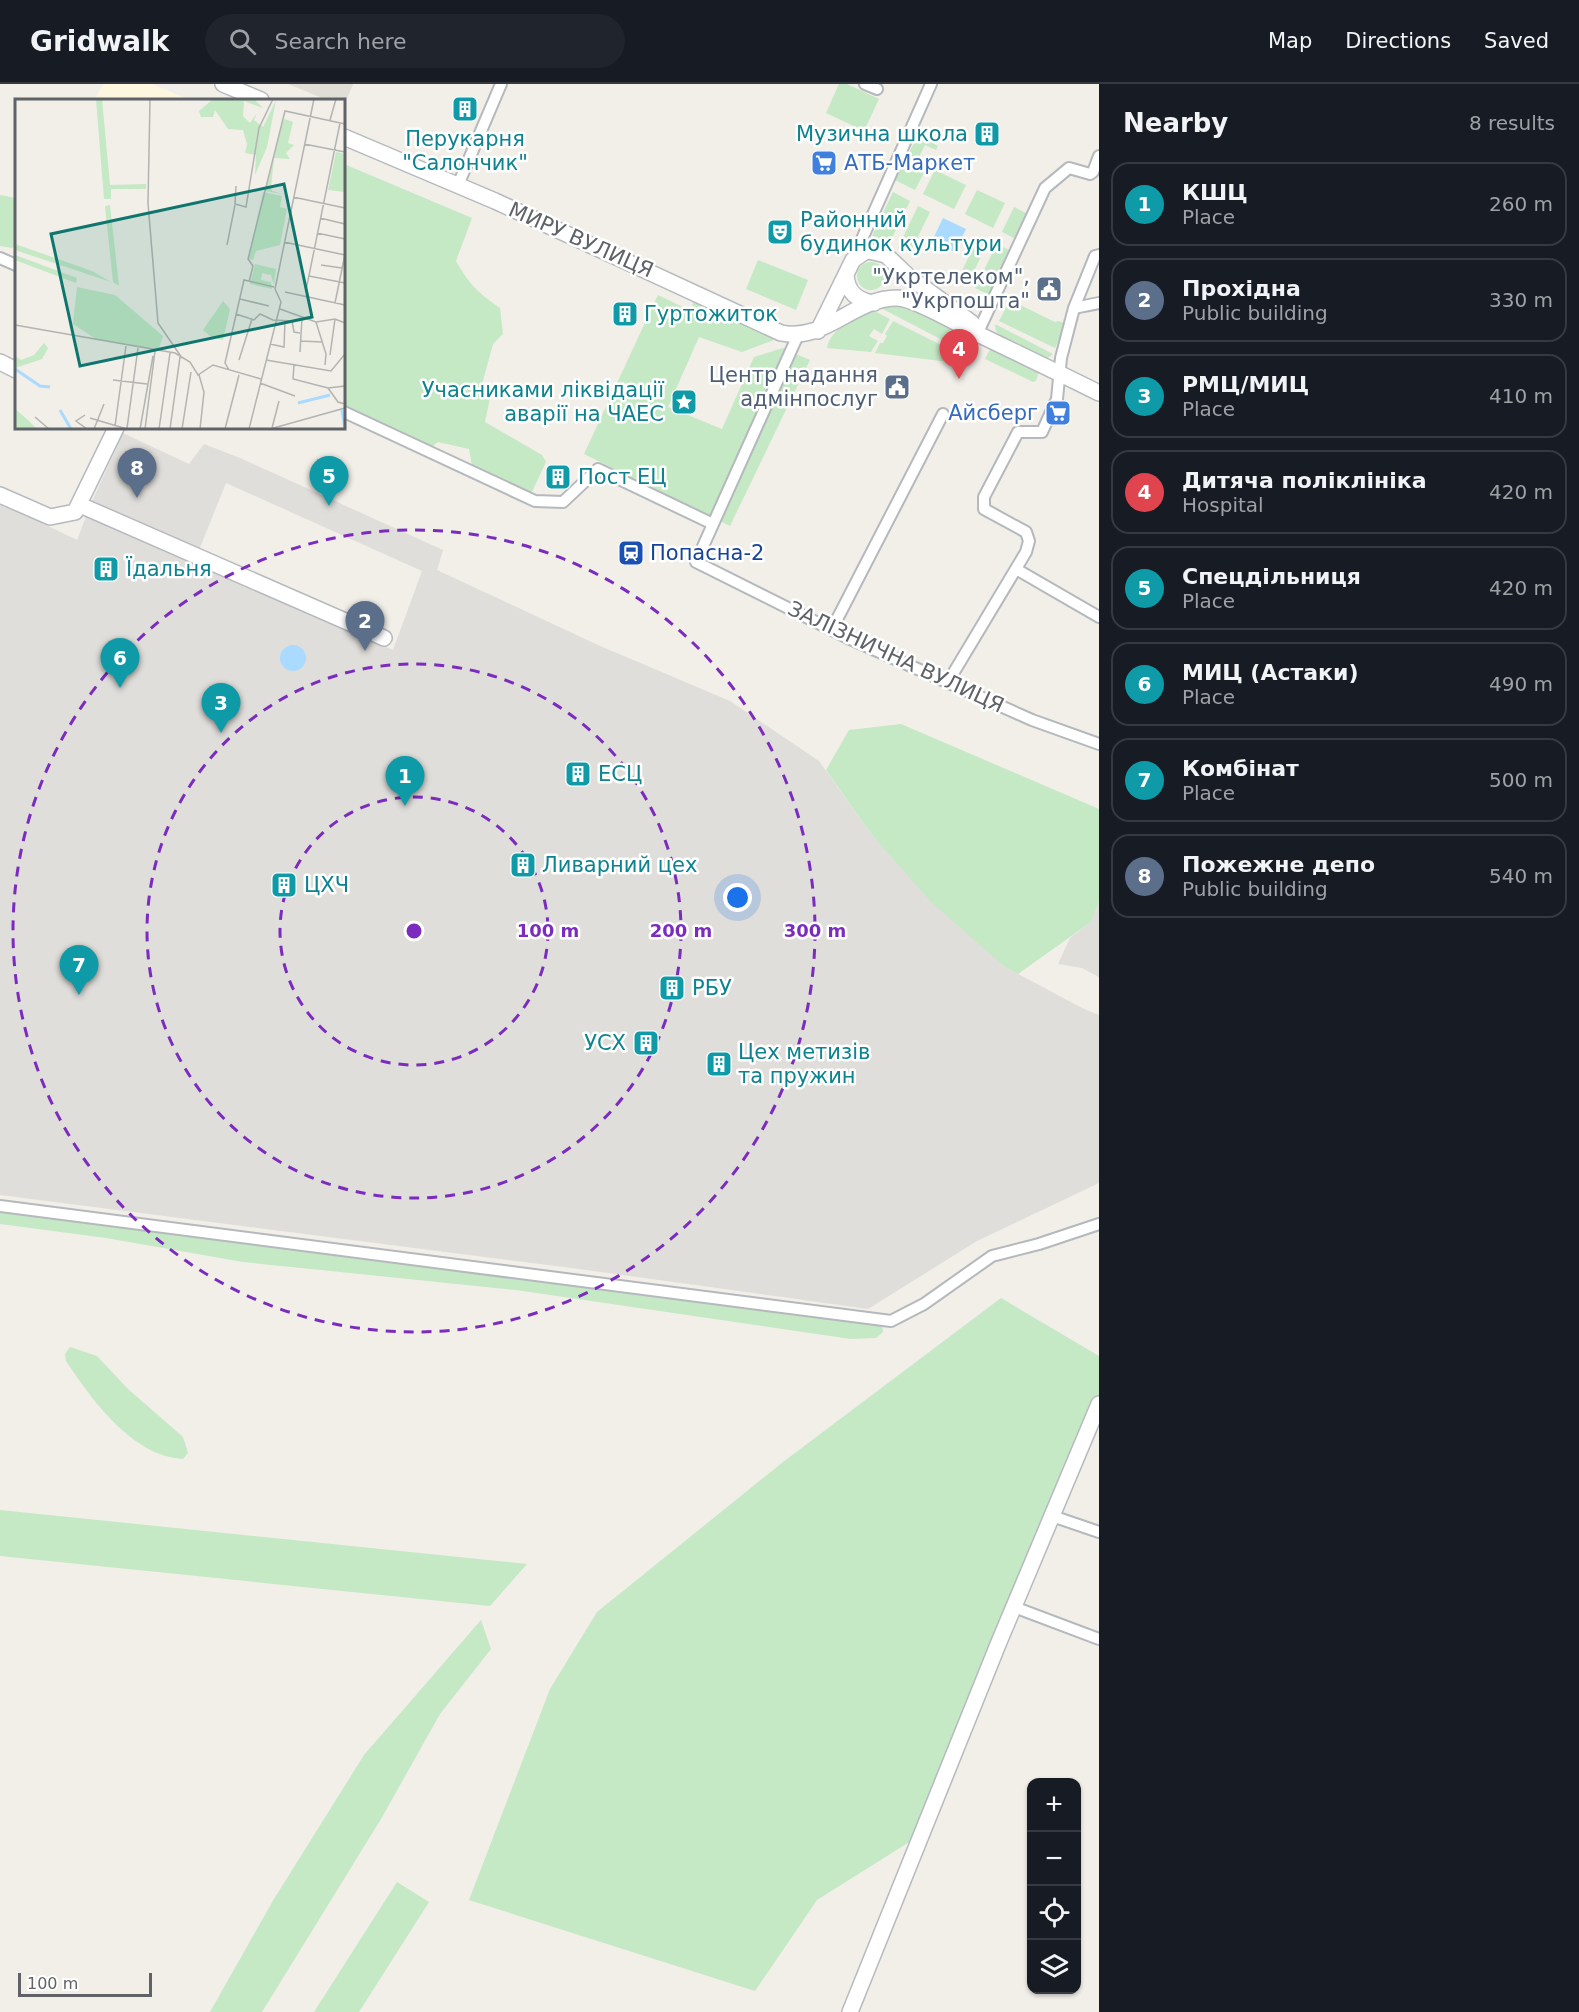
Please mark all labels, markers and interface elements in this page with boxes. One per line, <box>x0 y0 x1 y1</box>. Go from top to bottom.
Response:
search box <box>205 14 625 68</box>
text: Gridwalk <box>30 25 169 58</box>
icon: search <box>226 25 259 58</box>
text: Search here <box>274 29 407 54</box>
text: Map <box>1268 29 1312 53</box>
text: Directions <box>1345 29 1451 53</box>
text: Saved <box>1484 29 1549 53</box>
building icon: Перукарня "Салончик" <box>450 94 480 124</box>
inset map <box>15 99 345 429</box>
text: Nearby <box>1123 108 1228 138</box>
text: 8 results <box>1469 111 1555 135</box>
building icon: Музична школа <box>972 119 1002 149</box>
place label: Музична школа <box>796 122 968 146</box>
place label: Перукарня "Салончик" <box>402 127 528 175</box>
supermarket icon: АТБ-Маркет <box>809 148 839 178</box>
place label: АТБ-Маркет <box>844 151 975 175</box>
text: КШЦ <box>1182 180 1248 205</box>
text: 1 <box>1138 192 1151 216</box>
text: 260 m <box>1489 192 1553 216</box>
street label: МИРУ ВУЛИЦЯ <box>505 197 657 283</box>
text: Place <box>1182 205 1235 229</box>
place label: Районний будинок культури <box>800 208 1002 256</box>
theatre icon: Районний будинок культури <box>765 217 795 247</box>
place label: "Укртелеком", "Укрпошта" <box>872 265 1030 313</box>
public building icon: "Укртелеком", "Укрпошта" <box>1034 274 1064 304</box>
text: Прохідна <box>1182 276 1301 301</box>
text: 2 <box>1138 288 1151 312</box>
text: 330 m <box>1489 288 1553 312</box>
building icon: Гуртожиток <box>610 299 640 329</box>
text: Public building <box>1182 301 1328 325</box>
place label: Гуртожиток <box>644 302 778 326</box>
pin: 4 <box>940 330 978 379</box>
place label: Центр надання адмінпослуг <box>709 363 878 411</box>
public building icon: Центр надання адмінпослуг <box>882 372 912 402</box>
text: РМЦ/МИЦ <box>1182 372 1309 397</box>
place label: Учасниками ліквідації аварії на ЧАЕС <box>422 378 664 426</box>
text: 3 <box>1138 384 1151 408</box>
text: 410 m <box>1489 384 1553 408</box>
place icon: Учасниками ліквідації аварії на ЧАЕС <box>669 387 699 417</box>
text: Place <box>1182 397 1235 421</box>
supermarket icon: Айсберг <box>1043 398 1073 428</box>
place label: Айсберг <box>948 401 1038 425</box>
pin: 8 <box>118 448 156 498</box>
pin: 5 <box>310 456 348 506</box>
building icon: Пост ЕЦ <box>543 462 573 492</box>
place label: Пост ЕЦ <box>578 465 667 489</box>
text: Дитяча поліклініка <box>1182 468 1427 493</box>
text: 4 <box>1138 480 1151 504</box>
text: 420 m <box>1489 480 1553 504</box>
text: Hospital <box>1182 493 1264 517</box>
station icon: Попасна-2 <box>616 538 646 568</box>
place label: Попасна-2 <box>650 541 764 565</box>
building icon: Їдальня <box>91 554 121 584</box>
place label: Їдальня <box>126 556 212 581</box>
text: Спецдільниця <box>1182 564 1361 589</box>
text: 5 <box>1138 576 1151 600</box>
text: 420 m <box>1489 576 1553 600</box>
text: Place <box>1182 589 1235 613</box>
street label: ЗАЛІЗНИЧНА ВУЛИЦЯ <box>784 596 1008 718</box>
pin: 2 <box>346 602 385 651</box>
pin: 6 <box>100 638 140 688</box>
text: МИЦ (Астаки) <box>1182 660 1359 685</box>
text: 6 <box>1138 672 1151 696</box>
text: 490 m <box>1489 672 1553 696</box>
pin: 3 <box>202 684 240 733</box>
text: Place <box>1182 685 1235 709</box>
pin: 1 <box>386 756 424 806</box>
text: Комбінат <box>1182 756 1299 781</box>
building icon: ЕСЦ <box>563 759 593 789</box>
place label: ЕСЦ <box>598 762 642 786</box>
text: 7 <box>1138 768 1151 792</box>
text: 500 m <box>1489 768 1553 792</box>
text: Place <box>1182 781 1235 805</box>
building icon: Ливарний цех <box>508 850 538 880</box>
text: Пожежне депо <box>1182 852 1375 877</box>
place label: Ливарний цех <box>542 853 697 877</box>
text: 8 <box>1138 864 1151 888</box>
text: 540 m <box>1489 864 1553 888</box>
building icon: ЦХЧ <box>269 870 299 900</box>
place label: ЦХЧ <box>304 873 349 897</box>
text: Public building <box>1182 877 1328 901</box>
your location <box>723 883 752 912</box>
text: 100 m <box>517 920 579 941</box>
text: 200 m <box>650 920 712 941</box>
text: 300 m <box>784 920 846 941</box>
centre of rings <box>404 921 424 941</box>
pin: 7 <box>60 946 98 995</box>
building icon: РБУ <box>657 973 687 1003</box>
place label: РБУ <box>692 976 732 1000</box>
building icon: УСХ <box>631 1028 661 1058</box>
place label: УСХ <box>584 1031 626 1055</box>
place label: Цех метизів та пружин <box>738 1040 870 1088</box>
building icon: Цех метизів та пружин <box>704 1049 734 1079</box>
map controls <box>1027 1778 1081 1994</box>
button: + <box>1027 1778 1081 1832</box>
button: − <box>1027 1832 1081 1886</box>
button: locate <box>1027 1886 1081 1940</box>
button: layers <box>1027 1940 1081 1994</box>
scale bar <box>18 1970 152 1998</box>
text: 100 m <box>27 1974 78 1993</box>

